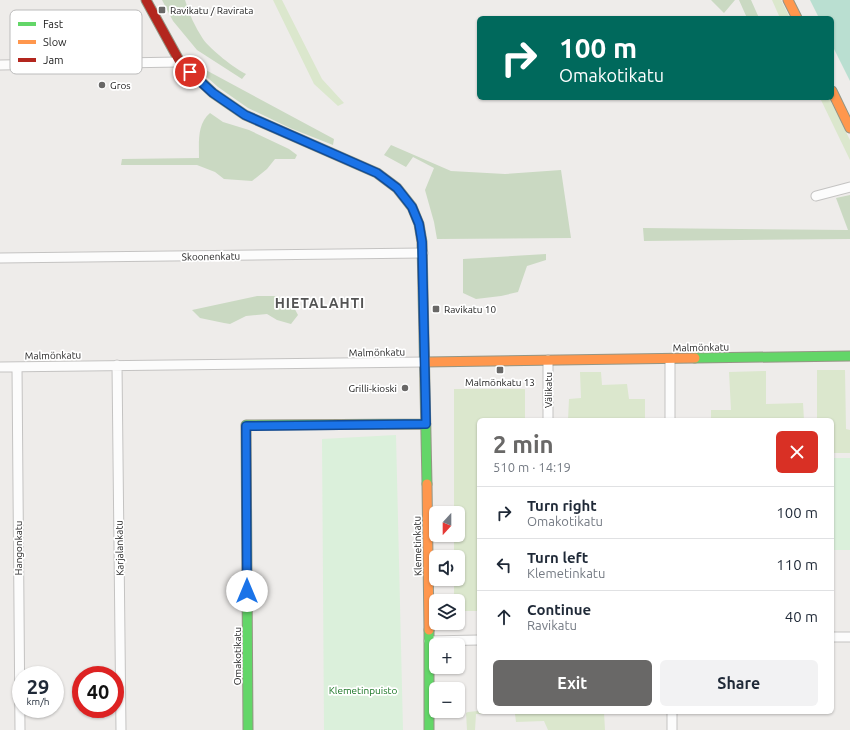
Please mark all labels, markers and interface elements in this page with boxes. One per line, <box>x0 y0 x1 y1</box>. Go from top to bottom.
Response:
marker: Ravikatu / Ravirata <box>157 5 167 15</box>
place label: Ravikatu / Ravirata <box>170 5 253 16</box>
legend <box>10 10 142 74</box>
text: Fast <box>43 18 64 30</box>
icon: right <box>493 32 545 84</box>
text: 100 m <box>559 32 637 63</box>
text: Slow <box>43 36 67 48</box>
text: Jam <box>43 54 64 66</box>
pin <box>173 55 207 89</box>
icon: arrive <box>179 61 201 83</box>
text: Omakotikatu <box>559 65 664 85</box>
marker: Gros <box>97 80 107 90</box>
place label: Gros <box>110 80 131 91</box>
street label: Skoonenkatu <box>182 250 240 263</box>
district label: HIETALAHTI <box>275 295 365 311</box>
marker: Ravikatu 10 <box>431 304 441 314</box>
place label: Ravikatu 10 <box>444 304 496 315</box>
street label: Malmönkatu <box>673 342 729 353</box>
street label: Malmönkatu <box>349 347 405 358</box>
street label: Malmönkatu <box>25 350 81 361</box>
marker: Malmönkatu 13 <box>495 365 505 375</box>
street label: Välikatu <box>543 372 554 408</box>
place label: Malmönkatu 13 <box>465 377 535 388</box>
place label: Grilli-kioski <box>348 383 397 394</box>
marker: Grilli-kioski <box>400 383 410 393</box>
text: 2 min <box>493 431 554 458</box>
button: close <box>776 431 818 473</box>
text: 510 m · 14:19 <box>493 460 571 474</box>
text: Turn right <box>527 497 597 514</box>
icon: right <box>493 502 515 524</box>
text: 100 m <box>776 504 818 521</box>
north arrow <box>429 506 465 542</box>
map controls <box>429 506 465 718</box>
text: Omakotikatu <box>527 514 603 528</box>
street label: Klemetinkatu <box>411 516 424 576</box>
street label: Karjalankatu <box>114 520 125 576</box>
street label: Hangonkatu <box>13 521 24 575</box>
text: Turn left <box>527 549 588 566</box>
button: sound <box>429 550 465 586</box>
icon: left <box>493 554 515 576</box>
text: 110 m <box>776 556 818 573</box>
text: Klemetinkatu <box>527 566 605 580</box>
position arrow <box>226 570 268 612</box>
button: layers <box>429 594 465 630</box>
text: Continue <box>527 601 591 618</box>
icon: ahead <box>493 606 515 628</box>
text: 40 m <box>785 608 818 625</box>
text: Ravikatu <box>527 618 577 632</box>
street label: Omakotikatu <box>232 627 243 685</box>
button: + <box>429 638 465 674</box>
button: Exit <box>493 660 652 706</box>
button: Share <box>660 660 818 706</box>
speed limit sign: 40 <box>72 666 124 718</box>
text: 29 <box>27 675 49 698</box>
button: − <box>429 682 465 718</box>
park label: Klemetinpuisto <box>329 685 397 696</box>
text: km/h <box>26 696 50 707</box>

